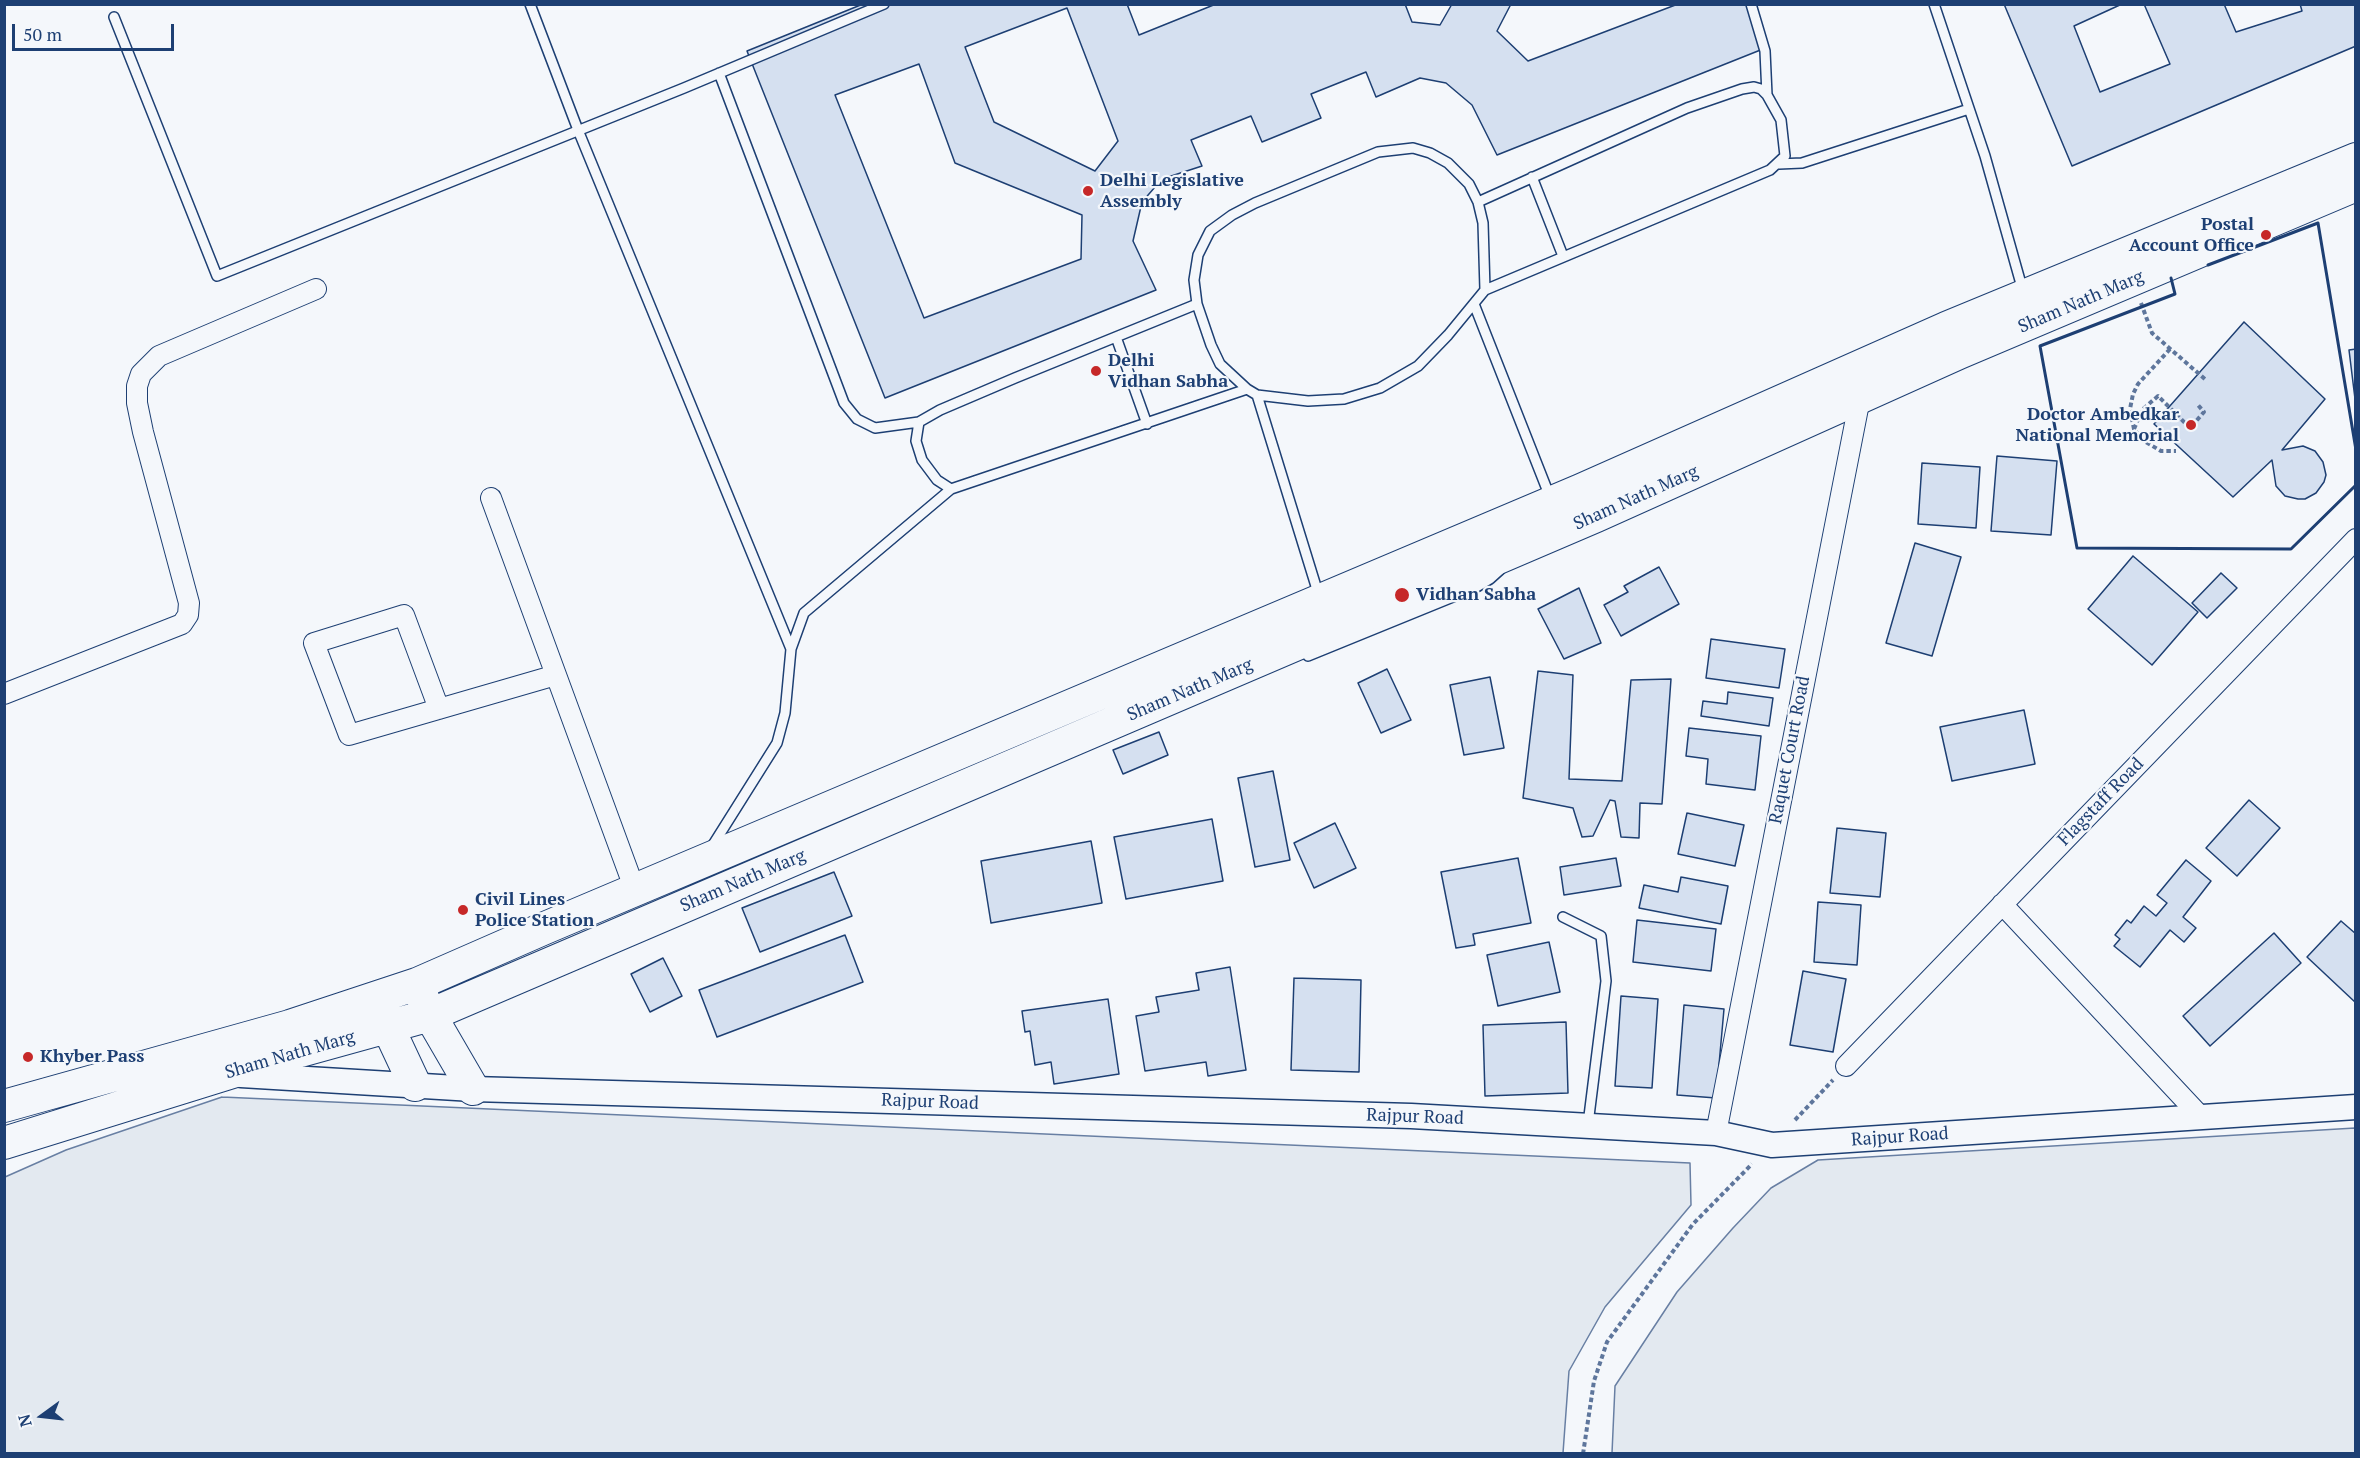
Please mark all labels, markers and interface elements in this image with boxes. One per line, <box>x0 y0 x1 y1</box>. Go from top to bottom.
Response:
scale bar <box>15 12 177 50</box>
text: 50 m <box>23 22 62 46</box>
place label: Delhi Legislative Assembly <box>1100 170 1244 213</box>
marker: Delhi Legislative Assembly <box>1081 184 1095 198</box>
place label: Postal Account Office <box>2129 214 2254 256</box>
marker: Postal Account Office <box>2259 228 2273 242</box>
street label: Sham Nath Marg <box>2015 266 2147 338</box>
place label: Delhi Vidhan Sabha <box>1108 350 1228 392</box>
marker: Delhi Vidhan Sabha <box>1089 364 1103 378</box>
place label: Doctor Ambedkar National Memorial <box>2016 404 2179 446</box>
marker: Doctor Ambedkar National Memorial <box>2184 418 2198 432</box>
street label: Sham Nath Marg <box>1570 461 1702 535</box>
place label: Vidhan Sabha <box>1416 584 1536 606</box>
marker: Vidhan Sabha <box>1393 586 1411 604</box>
street label: Sham Nath Marg <box>1124 654 1256 726</box>
street label: Raquet Court Road <box>1765 674 1815 826</box>
street label: Flagstaff Road <box>2054 753 2148 851</box>
street label: Sham Nath Marg <box>677 845 809 917</box>
place label: Civil Lines Police Station <box>475 889 594 932</box>
marker: Civil Lines Police Station <box>456 903 470 917</box>
street label: Sham Nath Marg <box>223 1026 357 1084</box>
place label: Khyber Pass <box>40 1046 144 1068</box>
marker: Khyber Pass <box>21 1050 35 1064</box>
street label: Rajpur Road <box>881 1090 979 1114</box>
street label: Rajpur Road <box>1366 1105 1464 1129</box>
street label: Rajpur Road <box>1851 1123 1949 1151</box>
north arrow <box>12 1386 72 1446</box>
text: N <box>12 1412 37 1429</box>

